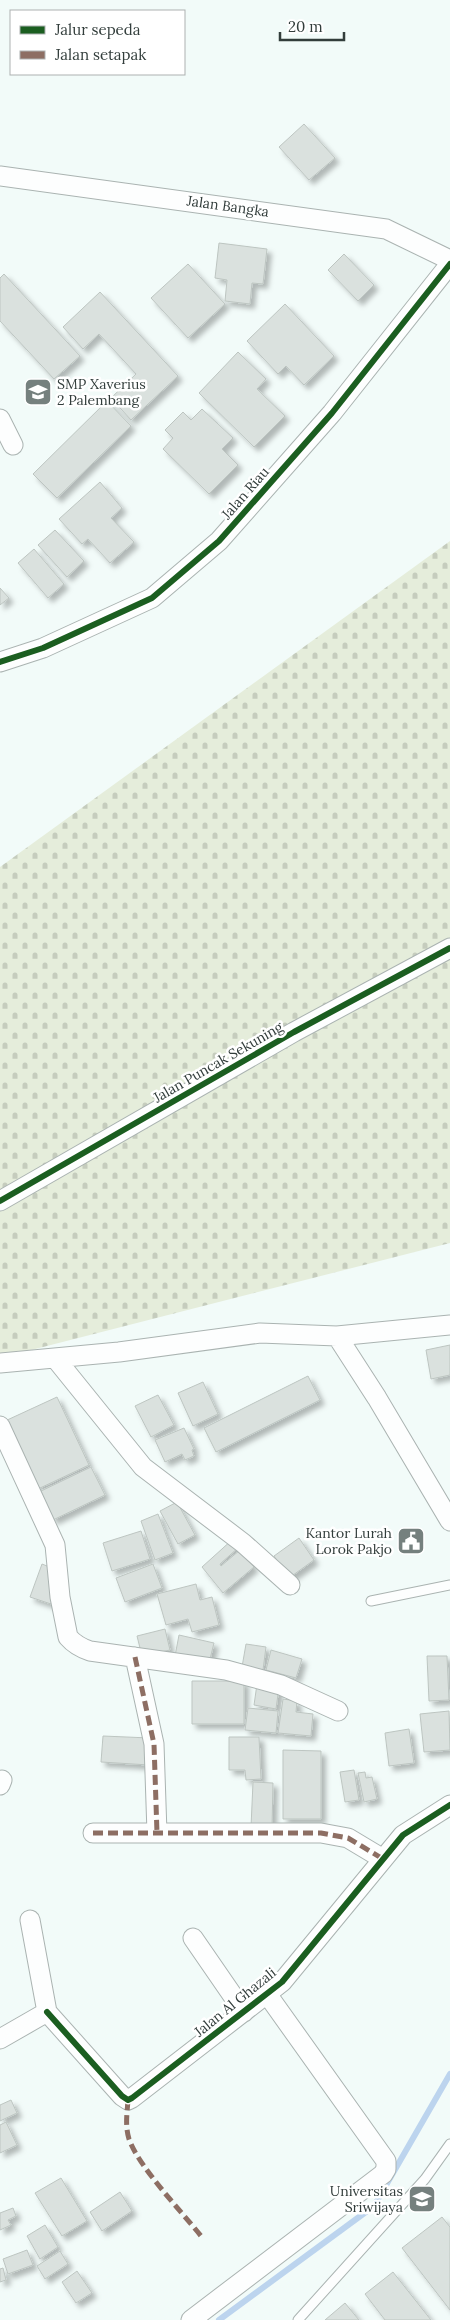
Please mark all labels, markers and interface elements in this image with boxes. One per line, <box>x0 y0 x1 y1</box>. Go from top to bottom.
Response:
legend <box>10 10 185 75</box>
scale bar <box>280 10 344 42</box>
text: 20 m <box>288 17 323 36</box>
text: Jalur sepeda <box>54 20 141 39</box>
text: Jalan setapak <box>54 45 146 64</box>
street label: Jalan Bangka <box>185 191 270 221</box>
place label: SMP Xaverius 2 Palembang <box>57 375 146 409</box>
school or university icon: SMP Xaverius 2 Palembang <box>23 377 53 407</box>
street label: Jalan Riau <box>217 463 273 524</box>
street label: Jalan Puncak Sekuning <box>149 1017 286 1107</box>
place label: Kantor Lurah Lorok Pakjo <box>305 1524 392 1558</box>
public building icon: Kantor Lurah Lorok Pakjo <box>396 1526 426 1556</box>
street label: Jalan Al Ghazali <box>190 1963 280 2041</box>
place label: Universitas Sriwijaya <box>330 2182 403 2216</box>
school or university icon: Universitas Sriwijaya <box>407 2184 437 2214</box>

